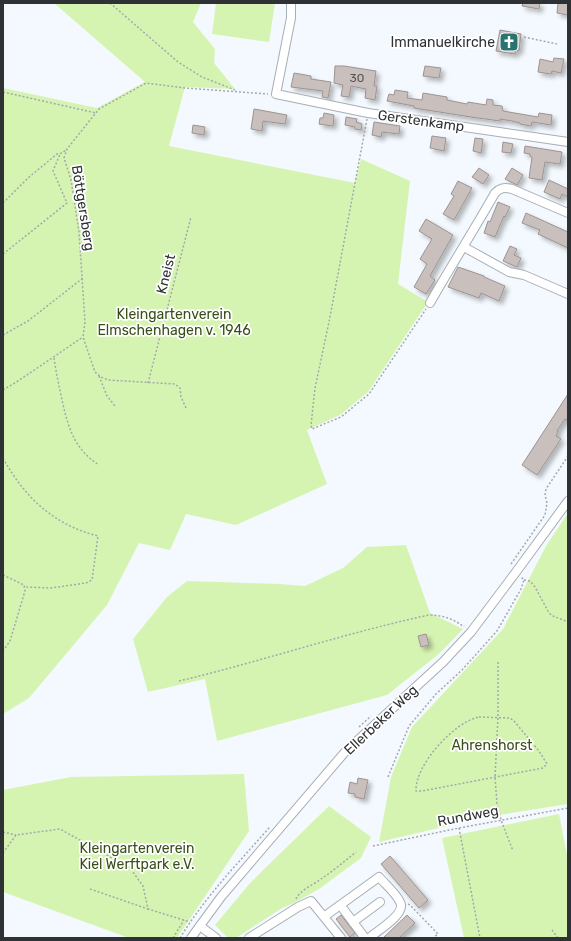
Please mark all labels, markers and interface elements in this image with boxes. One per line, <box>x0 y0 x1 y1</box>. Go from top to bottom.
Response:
church icon: Immanuelkirche <box>498 31 520 53</box>
place label: Immanuelkirche <box>391 34 495 51</box>
house number: 30 <box>350 71 364 85</box>
street label: Gerstenkamp <box>377 107 465 135</box>
street label: Böttgersberg <box>68 164 98 252</box>
street label: Kneist <box>153 252 179 296</box>
park label: Kleingartenverein Elmschenhagen v. 1946 <box>97 306 251 339</box>
street label: Ellerbeker Weg <box>341 682 421 758</box>
park label: Ahrenshorst <box>451 737 533 754</box>
street label: Rundweg <box>436 802 500 830</box>
park label: Kleingartenverein Kiel Werftpark e.V. <box>79 840 195 873</box>

